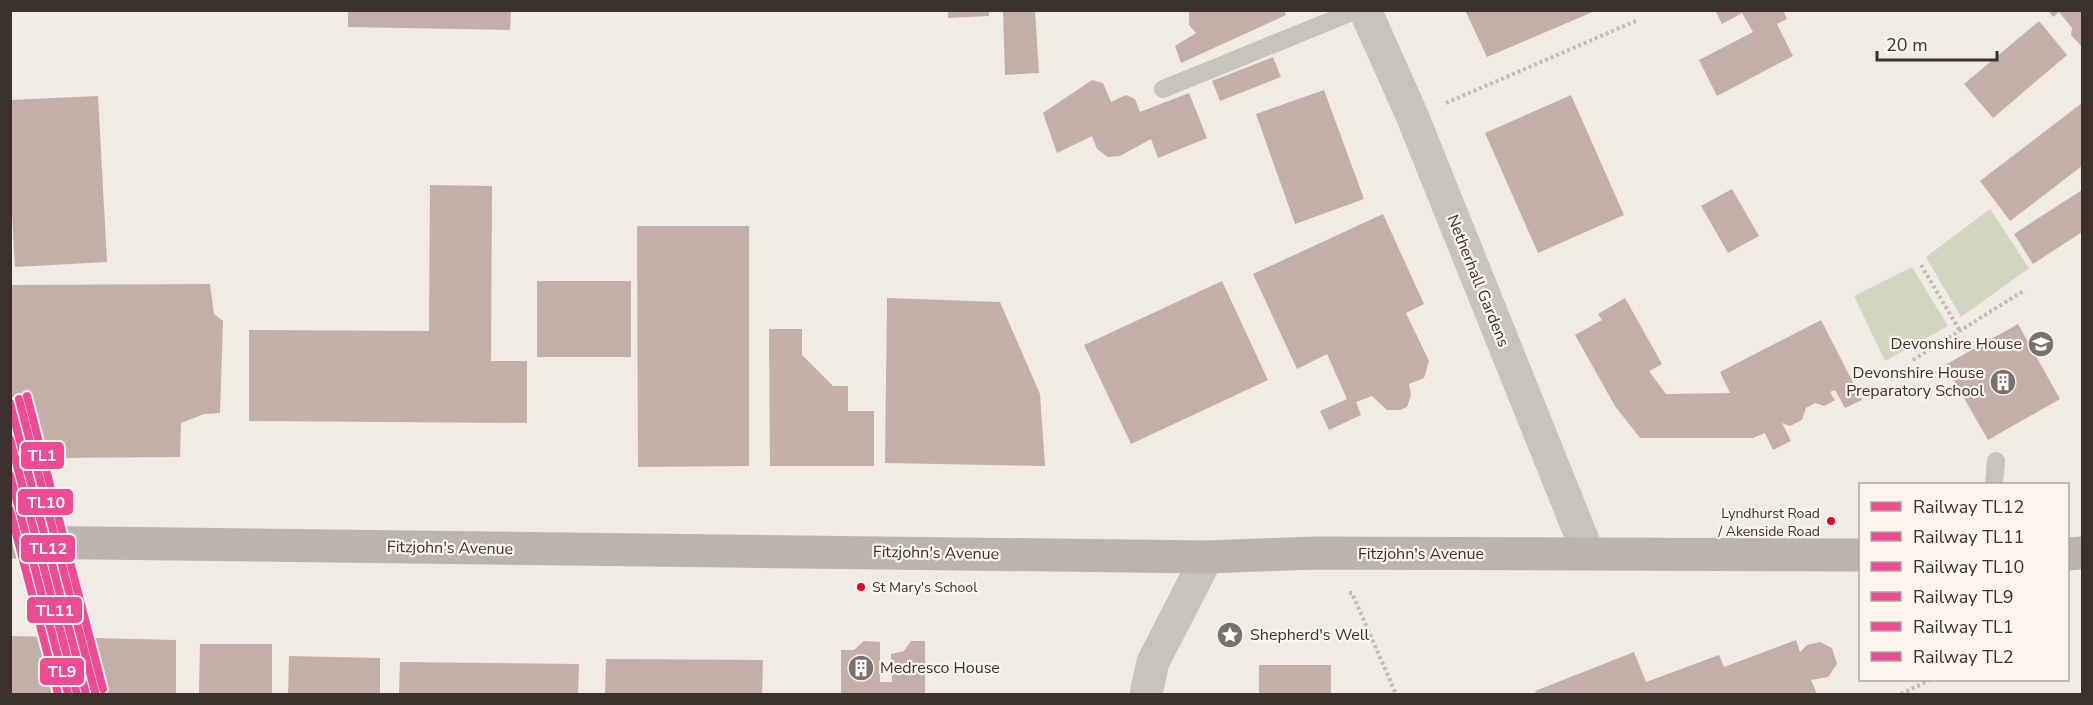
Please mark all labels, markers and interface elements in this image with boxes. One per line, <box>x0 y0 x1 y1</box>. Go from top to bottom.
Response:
scale bar <box>1877 24 1997 62</box>
text: 20 m <box>1886 33 1928 57</box>
street label: Netherhall Gardens <box>1441 212 1515 350</box>
school or university icon: Devonshire House <box>2026 329 2056 359</box>
place label: Devonshire House <box>1891 333 2022 355</box>
place label: Devonshire House Preparatory School <box>1846 362 1984 402</box>
building icon: Devonshire House Preparatory School <box>1988 367 2018 397</box>
line badge: TL1 <box>20 441 65 470</box>
text: TL1 <box>28 445 56 467</box>
legend <box>1859 483 2069 681</box>
line badge: TL10 <box>17 488 74 516</box>
text: TL10 <box>27 492 65 514</box>
text: Railway TL12 <box>1913 495 2024 519</box>
place label: Lyndhurst Road / Akenside Road <box>1717 504 1820 541</box>
marker: Lyndhurst Road / Akenside Road <box>1825 515 1837 527</box>
text: Railway TL11 <box>1913 525 2024 549</box>
line badge: TL12 <box>20 534 76 563</box>
street label: Fitzjohn's Avenue <box>387 536 513 560</box>
text: TL12 <box>29 538 67 560</box>
street label: Fitzjohn's Avenue <box>873 541 999 565</box>
street label: Fitzjohn's Avenue <box>1358 543 1484 565</box>
text: Railway TL10 <box>1913 555 2024 579</box>
place label: St Mary's School <box>872 578 978 597</box>
marker: St Mary's School <box>855 581 867 593</box>
text: Railway TL9 <box>1913 585 2014 609</box>
line badge: TL11 <box>26 596 83 624</box>
text: TL11 <box>36 600 74 622</box>
text: Railway TL1 <box>1913 615 2014 639</box>
place icon: Shepherd's Well <box>1215 620 1245 650</box>
place label: Shepherd's Well <box>1250 624 1370 646</box>
text: Railway TL2 <box>1913 645 2014 669</box>
building icon: Medresco House <box>846 653 876 683</box>
line badge: TL9 <box>39 657 85 686</box>
place label: Medresco House <box>880 657 1000 679</box>
text: TL9 <box>48 661 76 683</box>

